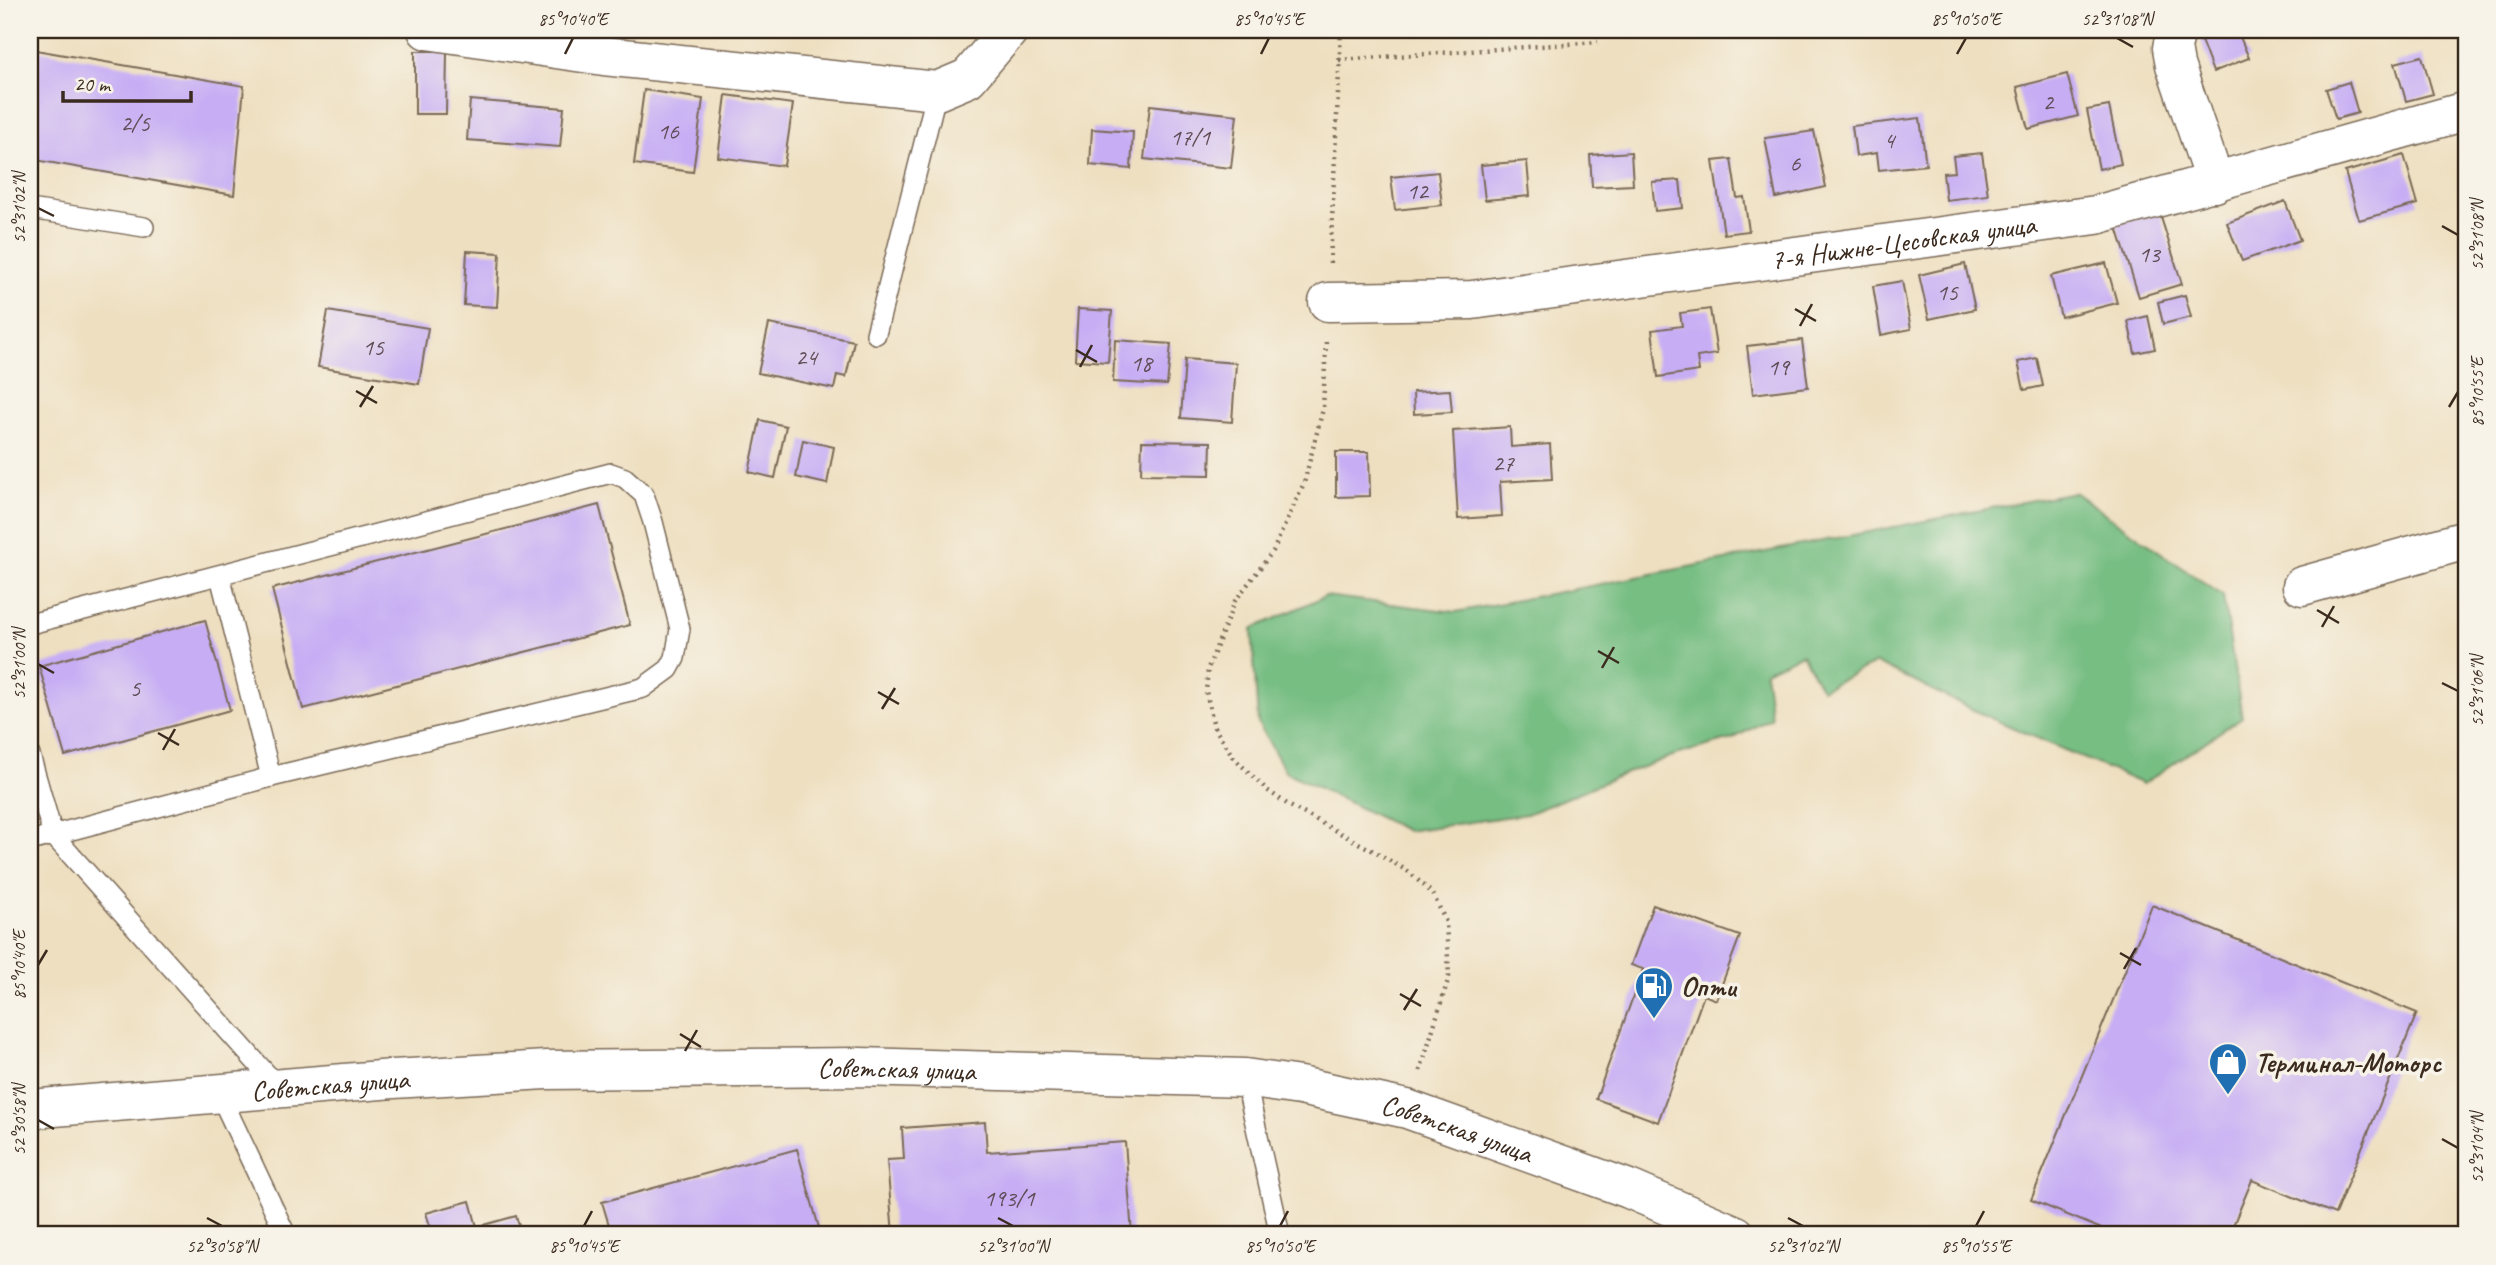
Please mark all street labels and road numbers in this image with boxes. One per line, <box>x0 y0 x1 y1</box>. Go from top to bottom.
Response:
street label: 7-я Нижне-Цесовская улица <box>1768 206 2040 277</box>
street label: Советская улица <box>817 1050 978 1088</box>
street label: Советская улица <box>250 1061 412 1109</box>
street label: Советская улица <box>1378 1087 1539 1171</box>

